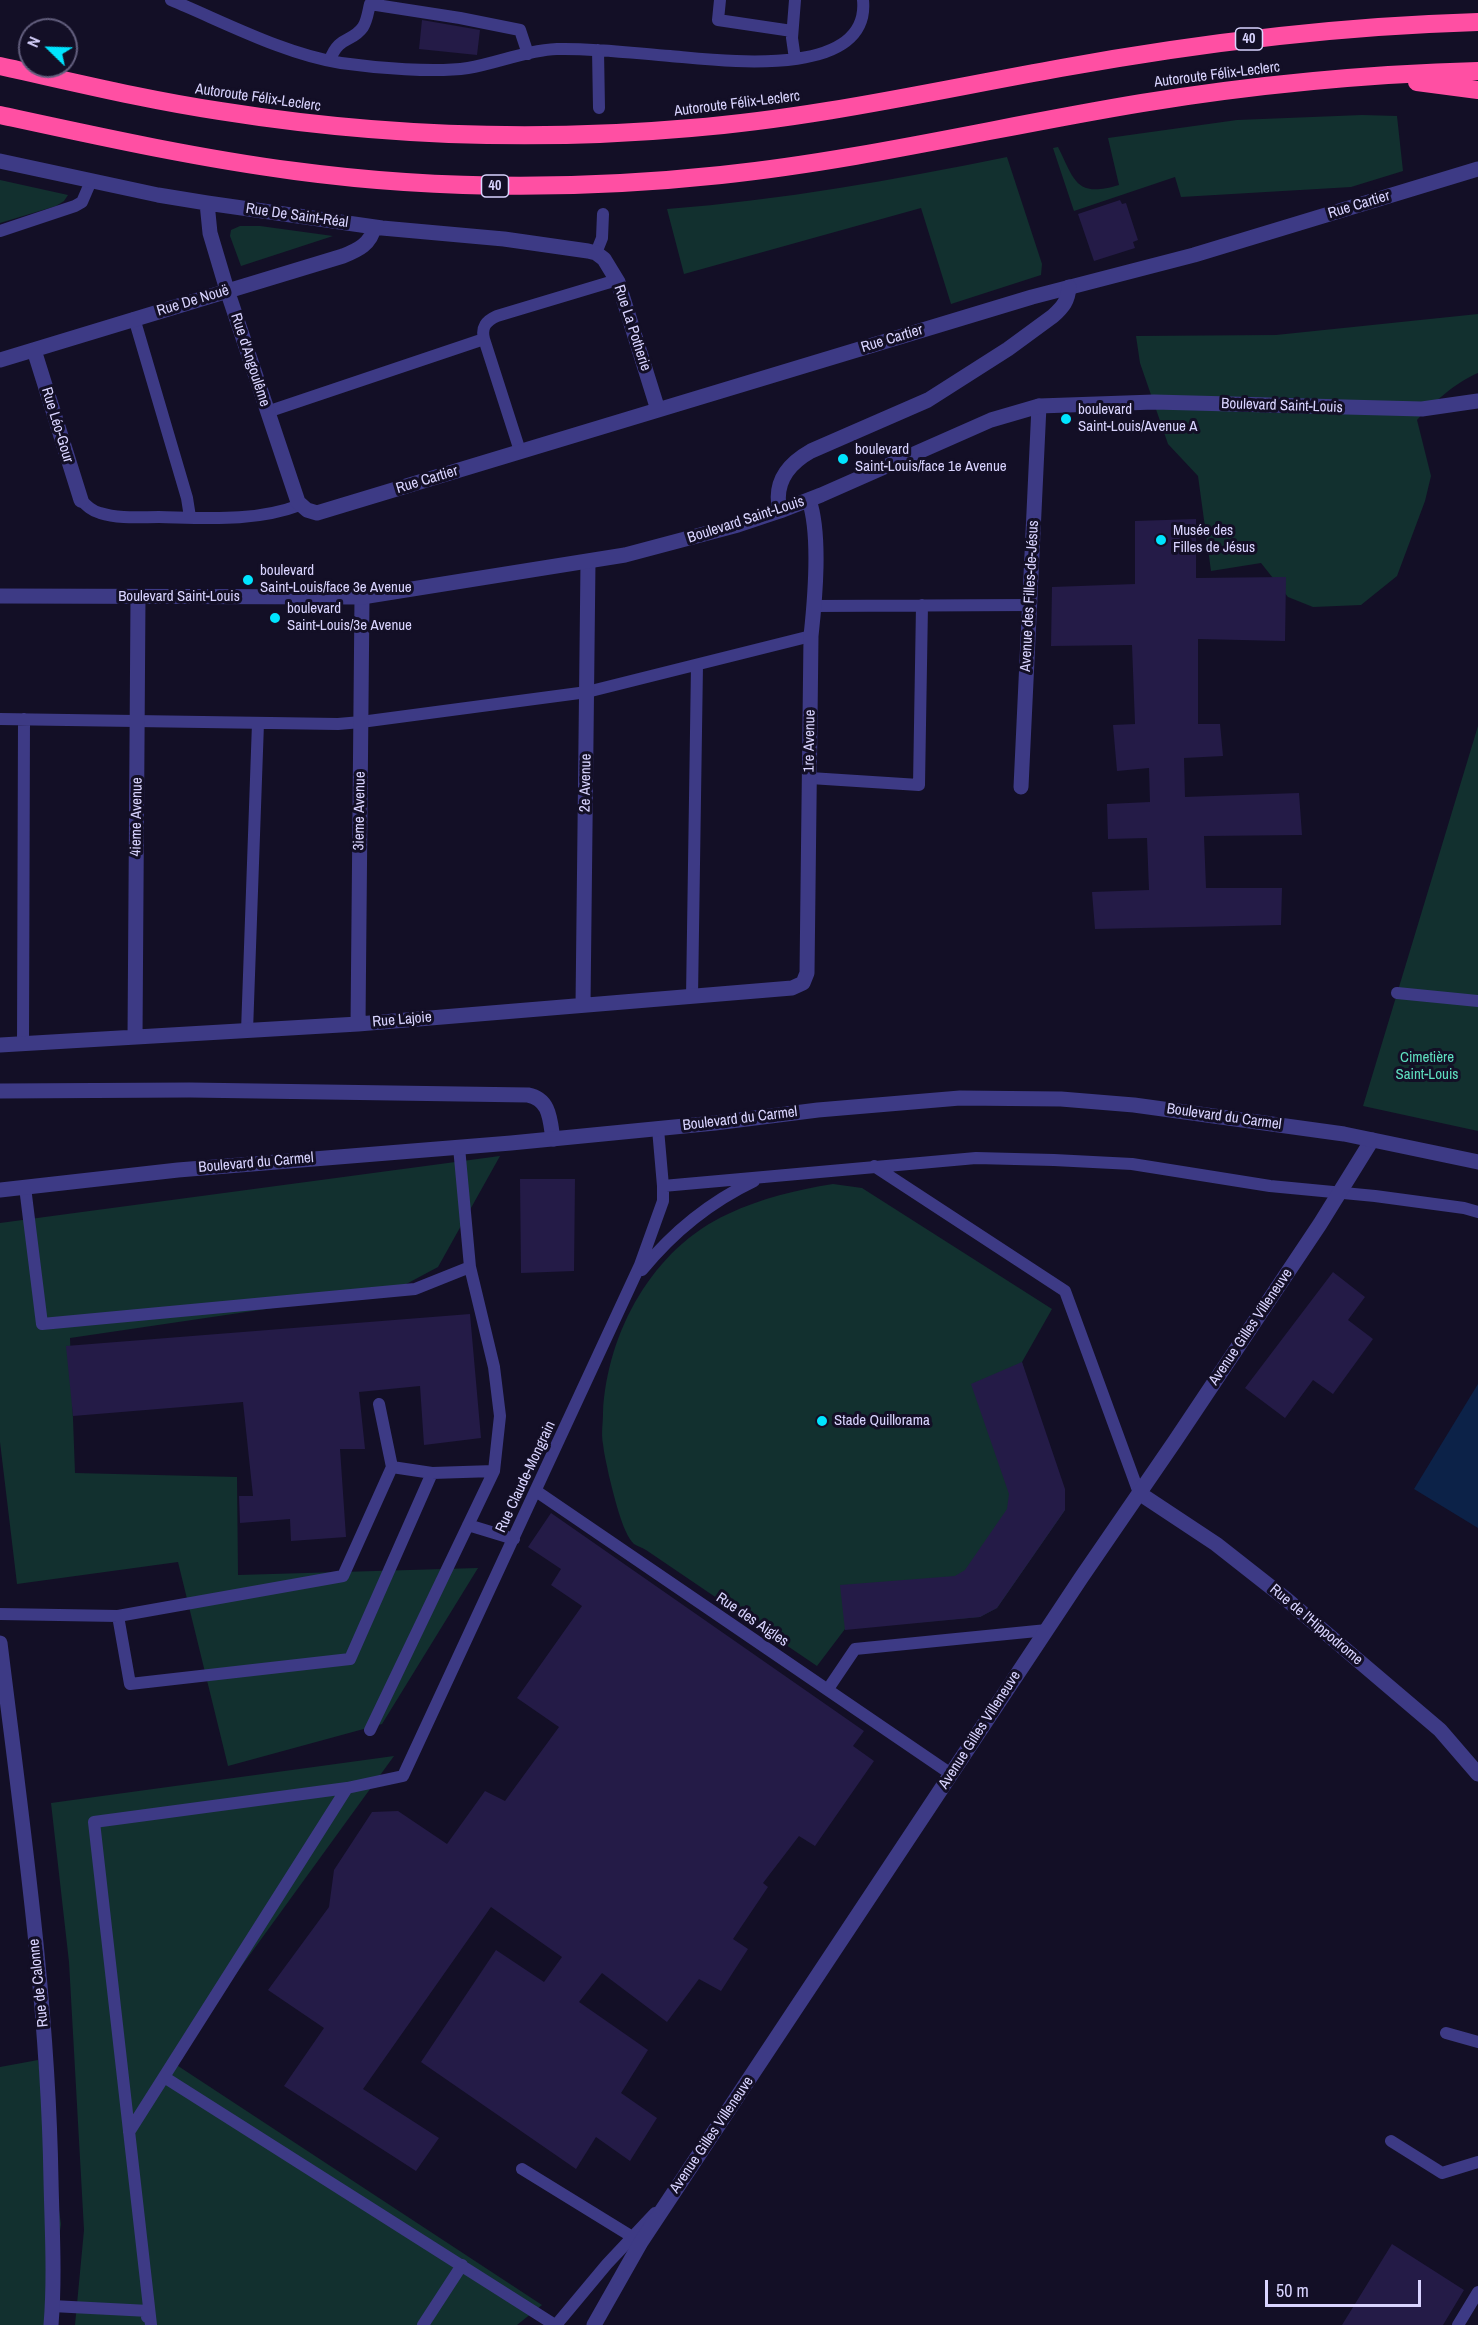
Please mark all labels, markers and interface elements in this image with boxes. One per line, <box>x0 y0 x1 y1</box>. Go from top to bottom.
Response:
north arrow <box>18 18 78 78</box>
road number: 40 <box>1236 28 1262 50</box>
text: N <box>21 33 45 50</box>
street label: Autoroute Félix-Leclerc <box>1153 58 1281 92</box>
street label: Autoroute Félix-Leclerc <box>194 80 322 116</box>
street label: Autoroute Félix-Leclerc <box>673 87 801 121</box>
road number: 40 <box>482 175 508 197</box>
street label: Rue Cartier <box>1326 187 1392 223</box>
street label: Rue De Saint-Réal <box>245 200 349 232</box>
street label: Rue De Nouë <box>155 281 231 321</box>
street label: Rue La Potherie <box>610 283 654 373</box>
street label: Rue d'Angoulême <box>226 311 274 409</box>
street label: Rue Cartier <box>859 321 925 357</box>
street label: Rue Léo-Gour <box>37 385 77 465</box>
street label: Boulevard Saint-Louis <box>1221 395 1343 417</box>
place label: boulevard Saint-Louis/Avenue A <box>1078 401 1197 436</box>
marker: boulevard Saint-Louis/Avenue A <box>1059 412 1073 426</box>
place label: boulevard Saint-Louis/face 1e Avenue <box>855 441 1007 476</box>
marker: boulevard Saint-Louis/face 1e Avenue <box>836 452 850 466</box>
street label: Rue Cartier <box>394 462 460 498</box>
street label: Boulevard Saint-Louis <box>685 493 807 547</box>
street label: Avenue des Filles-de-Jésus <box>1017 520 1043 672</box>
place label: Musée des Filles de Jésus <box>1173 522 1255 557</box>
marker: Musée des Filles de Jésus <box>1154 533 1168 547</box>
place label: boulevard Saint-Louis/face 3e Avenue <box>260 562 412 597</box>
marker: boulevard Saint-Louis/face 3e Avenue <box>241 573 255 587</box>
street label: Boulevard Saint-Louis <box>118 588 240 606</box>
place label: boulevard Saint-Louis/3e Avenue <box>287 600 412 635</box>
marker: boulevard Saint-Louis/3e Avenue <box>268 611 282 625</box>
street label: 1re Avenue <box>800 709 820 773</box>
street label: 2e Avenue <box>576 754 596 812</box>
street label: 3ieme Avenue <box>350 771 370 851</box>
street label: 4ieme Avenue <box>127 777 147 857</box>
street label: Rue Lajoie <box>372 1008 432 1032</box>
park label: Cimetière Saint-Louis <box>1396 1049 1458 1084</box>
street label: Boulevard du Carmel <box>1166 1100 1282 1134</box>
street label: Boulevard du Carmel <box>682 1103 798 1135</box>
street label: Boulevard du Carmel <box>198 1149 314 1177</box>
street label: Avenue Gilles Villeneuve <box>1205 1265 1297 1389</box>
place label: Stade Quillorama <box>834 1412 930 1430</box>
marker: Stade Quillorama <box>815 1414 829 1428</box>
street label: Rue Claude-Mongrain <box>492 1418 560 1536</box>
street label: Rue de l'Hippodrome <box>1266 1581 1366 1669</box>
street label: Rue des Aigles <box>712 1589 792 1651</box>
street label: Avenue Gilles Villeneuve <box>935 1668 1025 1792</box>
street label: Rue de Calonne <box>25 1938 53 2028</box>
street label: Avenue Gilles Villeneuve <box>666 2073 758 2197</box>
scale bar <box>1268 2268 1424 2306</box>
text: 50 m <box>1276 2278 1309 2303</box>

